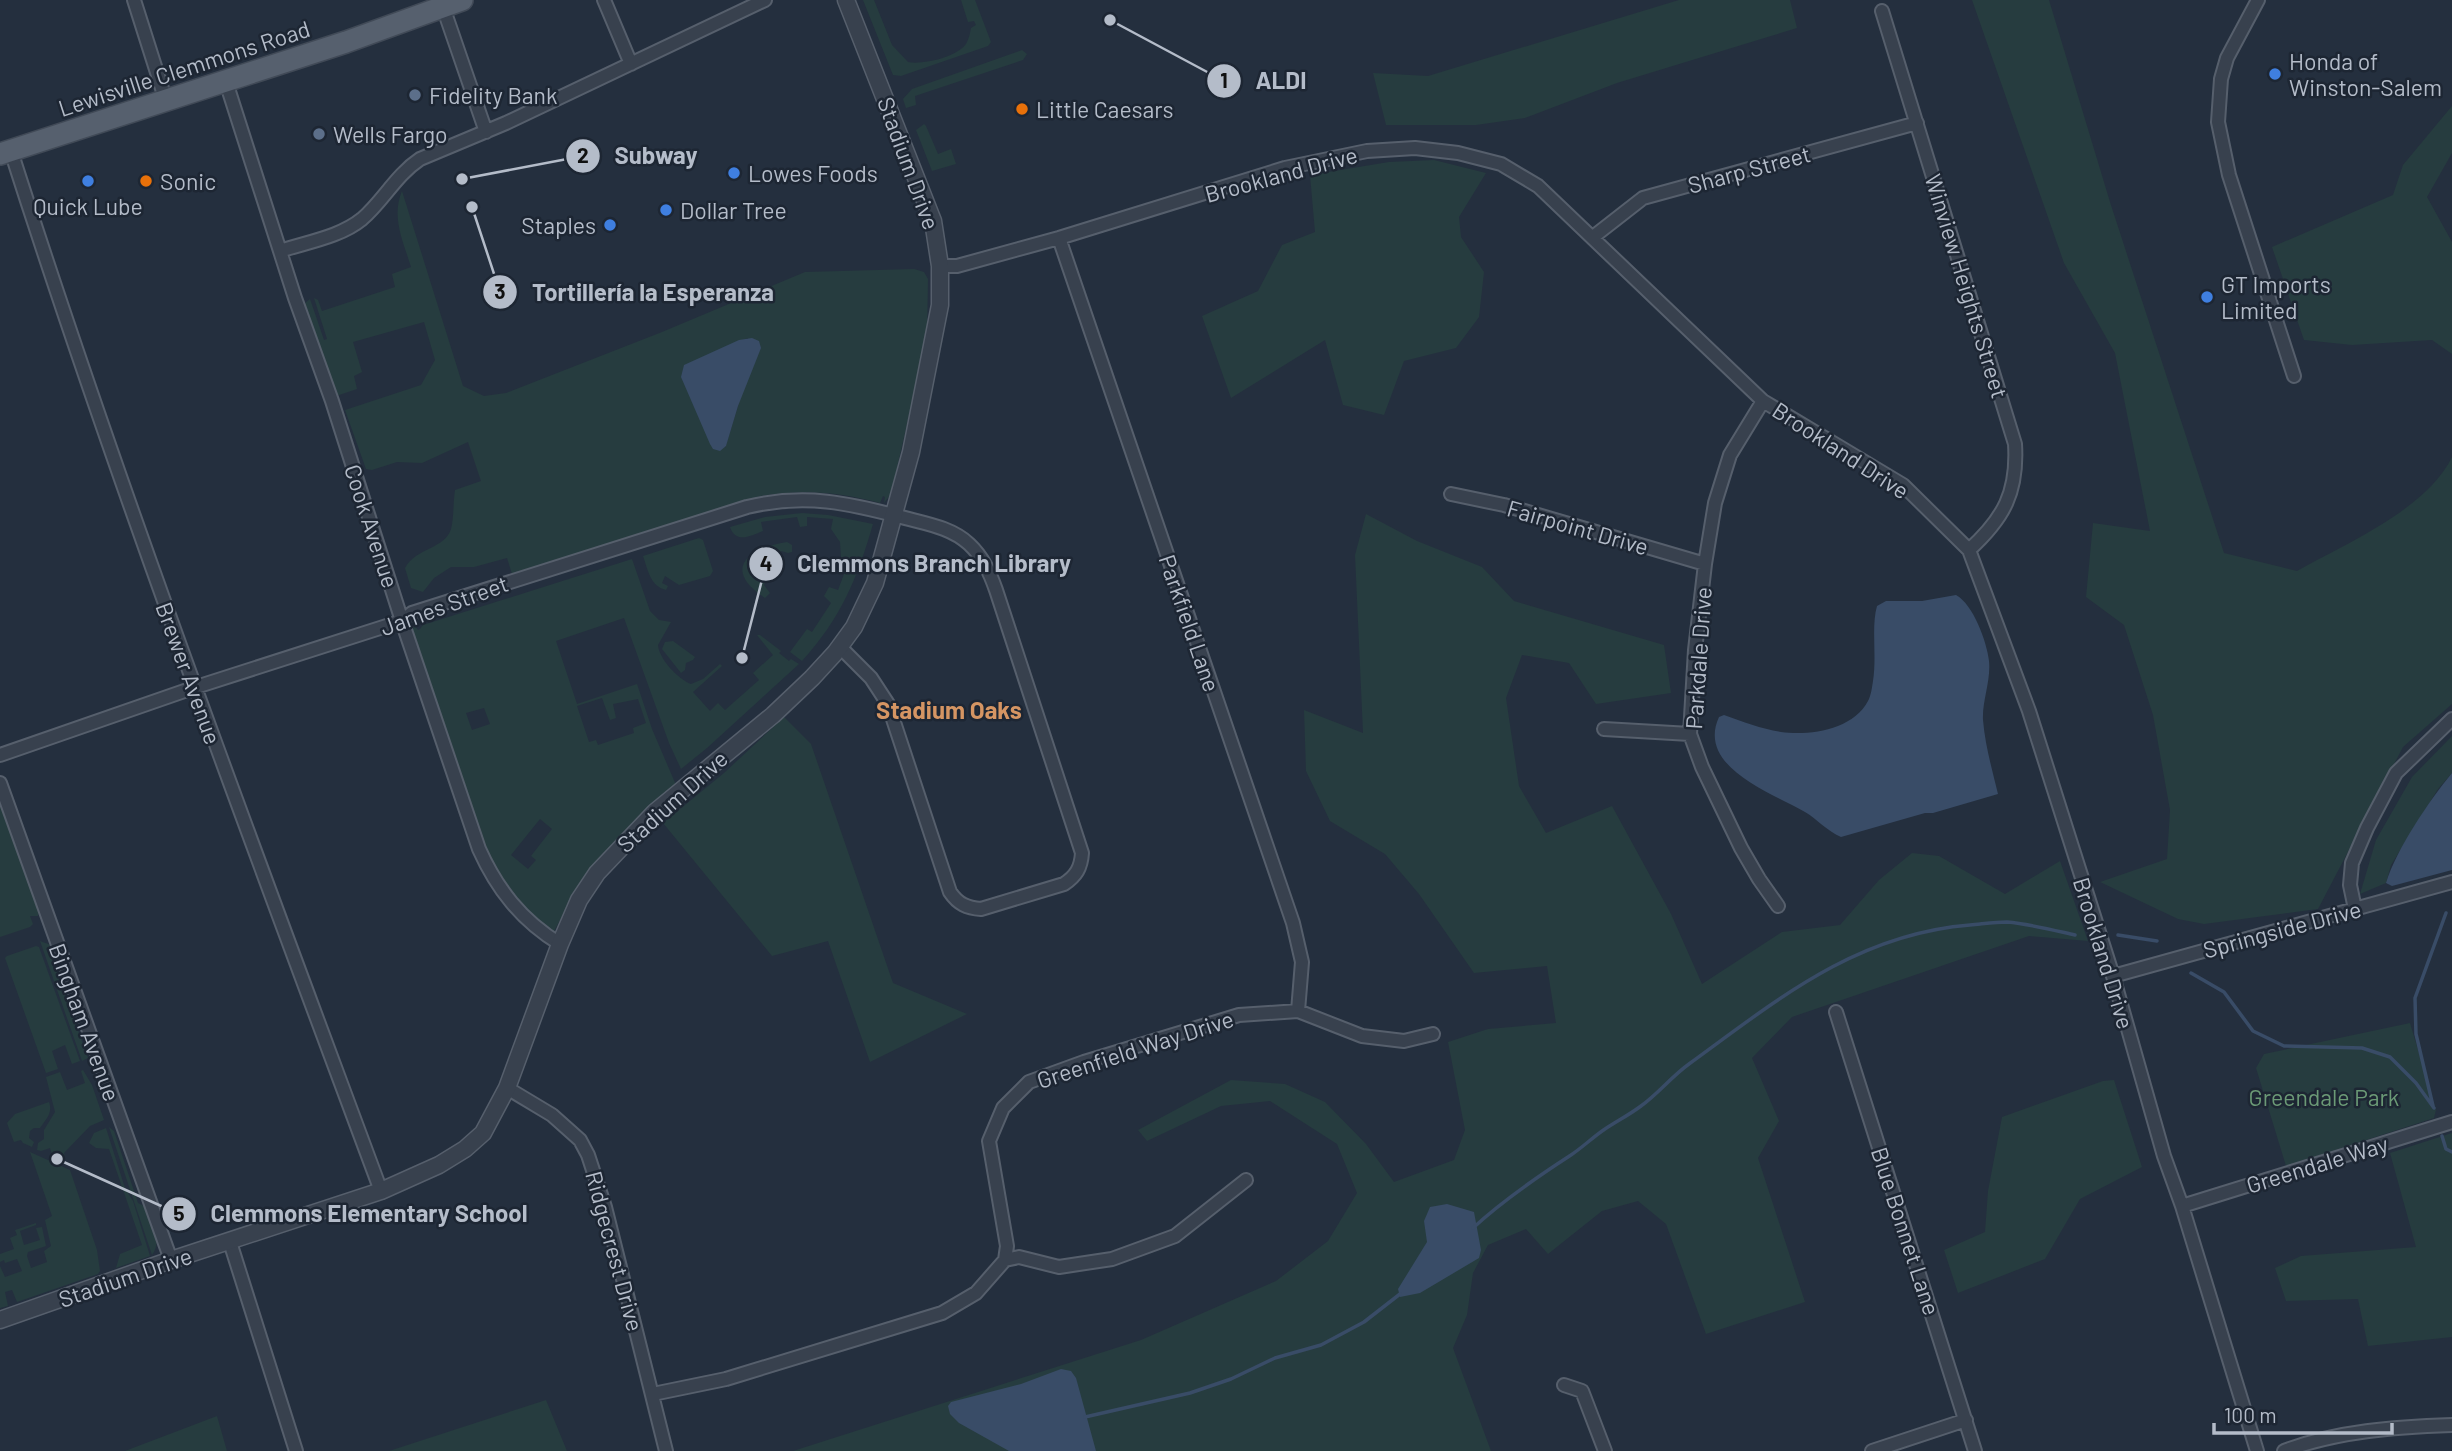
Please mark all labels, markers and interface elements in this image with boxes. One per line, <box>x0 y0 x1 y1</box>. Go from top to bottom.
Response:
street label: Lewisville Clemmons Road <box>55 14 313 122</box>
place label: Honda of Winston-Salem <box>2289 47 2442 101</box>
callout: ALDI <box>1206 59 1320 104</box>
text: ALDI <box>1256 65 1306 94</box>
marker: Honda of Winston-Salem <box>2267 66 2283 82</box>
text: 1 <box>1220 67 1228 92</box>
place label: Fidelity Bank <box>429 81 557 109</box>
marker: Fidelity Bank <box>407 87 423 103</box>
street label: Stadium Drive <box>872 93 946 233</box>
place label: Little Caesars <box>1036 95 1174 123</box>
marker: Little Caesars <box>1014 101 1030 117</box>
place label: Wells Fargo <box>333 120 448 148</box>
marker: Wells Fargo <box>311 126 327 142</box>
callout: Subway <box>565 133 711 178</box>
street label: Sharp Street <box>1685 139 1813 199</box>
text: Subway <box>615 140 698 169</box>
street label: Brookland Drive <box>1202 140 1360 208</box>
text: 2 <box>577 142 589 167</box>
place label: Lowes Foods <box>748 159 878 187</box>
marker: Lowes Foods <box>726 165 742 181</box>
place label: Sonic <box>160 167 216 195</box>
street label: Winview Heights Street <box>1920 171 2014 401</box>
marker: Quick Lube <box>80 173 96 189</box>
marker: Sonic <box>138 173 154 189</box>
place label: Quick Lube <box>33 192 143 220</box>
place label: Dollar Tree <box>680 196 787 224</box>
marker: Dollar Tree <box>658 202 674 218</box>
place label: Staples <box>521 211 596 239</box>
marker: Staples <box>602 217 618 233</box>
callout: Tortillería la Esperanza <box>483 270 788 315</box>
place label: GT Imports Limited <box>2221 270 2331 324</box>
text: Tortillería la Esperanza <box>532 277 774 306</box>
text: 3 <box>494 278 506 303</box>
marker: GT Imports Limited <box>2199 289 2215 305</box>
street label: Brookland Drive <box>1768 396 1914 504</box>
street label: Cook Avenue <box>339 461 405 591</box>
street label: Fairpoint Drive <box>1504 493 1652 561</box>
callout: Clemmons Branch Library <box>748 541 1085 586</box>
text: Clemmons Branch Library <box>797 548 1071 577</box>
text: 4 <box>760 550 772 575</box>
street label: Parkfield Lane <box>1153 551 1227 695</box>
street label: James Street <box>376 569 512 641</box>
street label: Parkdale Drive <box>1679 586 1717 730</box>
street label: Brewer Avenue <box>150 598 228 748</box>
district label: Stadium Oaks <box>876 695 1022 724</box>
street label: Stadium Drive <box>611 744 733 858</box>
street label: Brookland Drive <box>2068 874 2140 1032</box>
street label: Springside Drive <box>2200 894 2364 964</box>
street label: Bingham Avenue <box>43 939 127 1105</box>
street label: Greenfield Way Drive <box>1033 1004 1237 1094</box>
park label: Greendale Park <box>2249 1083 2399 1111</box>
street label: Greendale Way <box>2243 1129 2392 1199</box>
street label: Blue Bonnet Lane <box>1866 1144 1946 1318</box>
street label: Ridgecrest Drive <box>580 1168 650 1334</box>
callout: Clemmons Elementary School <box>161 1192 541 1237</box>
text: Clemmons Elementary School <box>210 1198 528 1227</box>
text: 5 <box>173 1200 185 1225</box>
street label: Stadium Drive <box>55 1241 195 1313</box>
scale bar <box>2214 1392 2392 1436</box>
text: 100 m <box>2224 1402 2277 1427</box>

